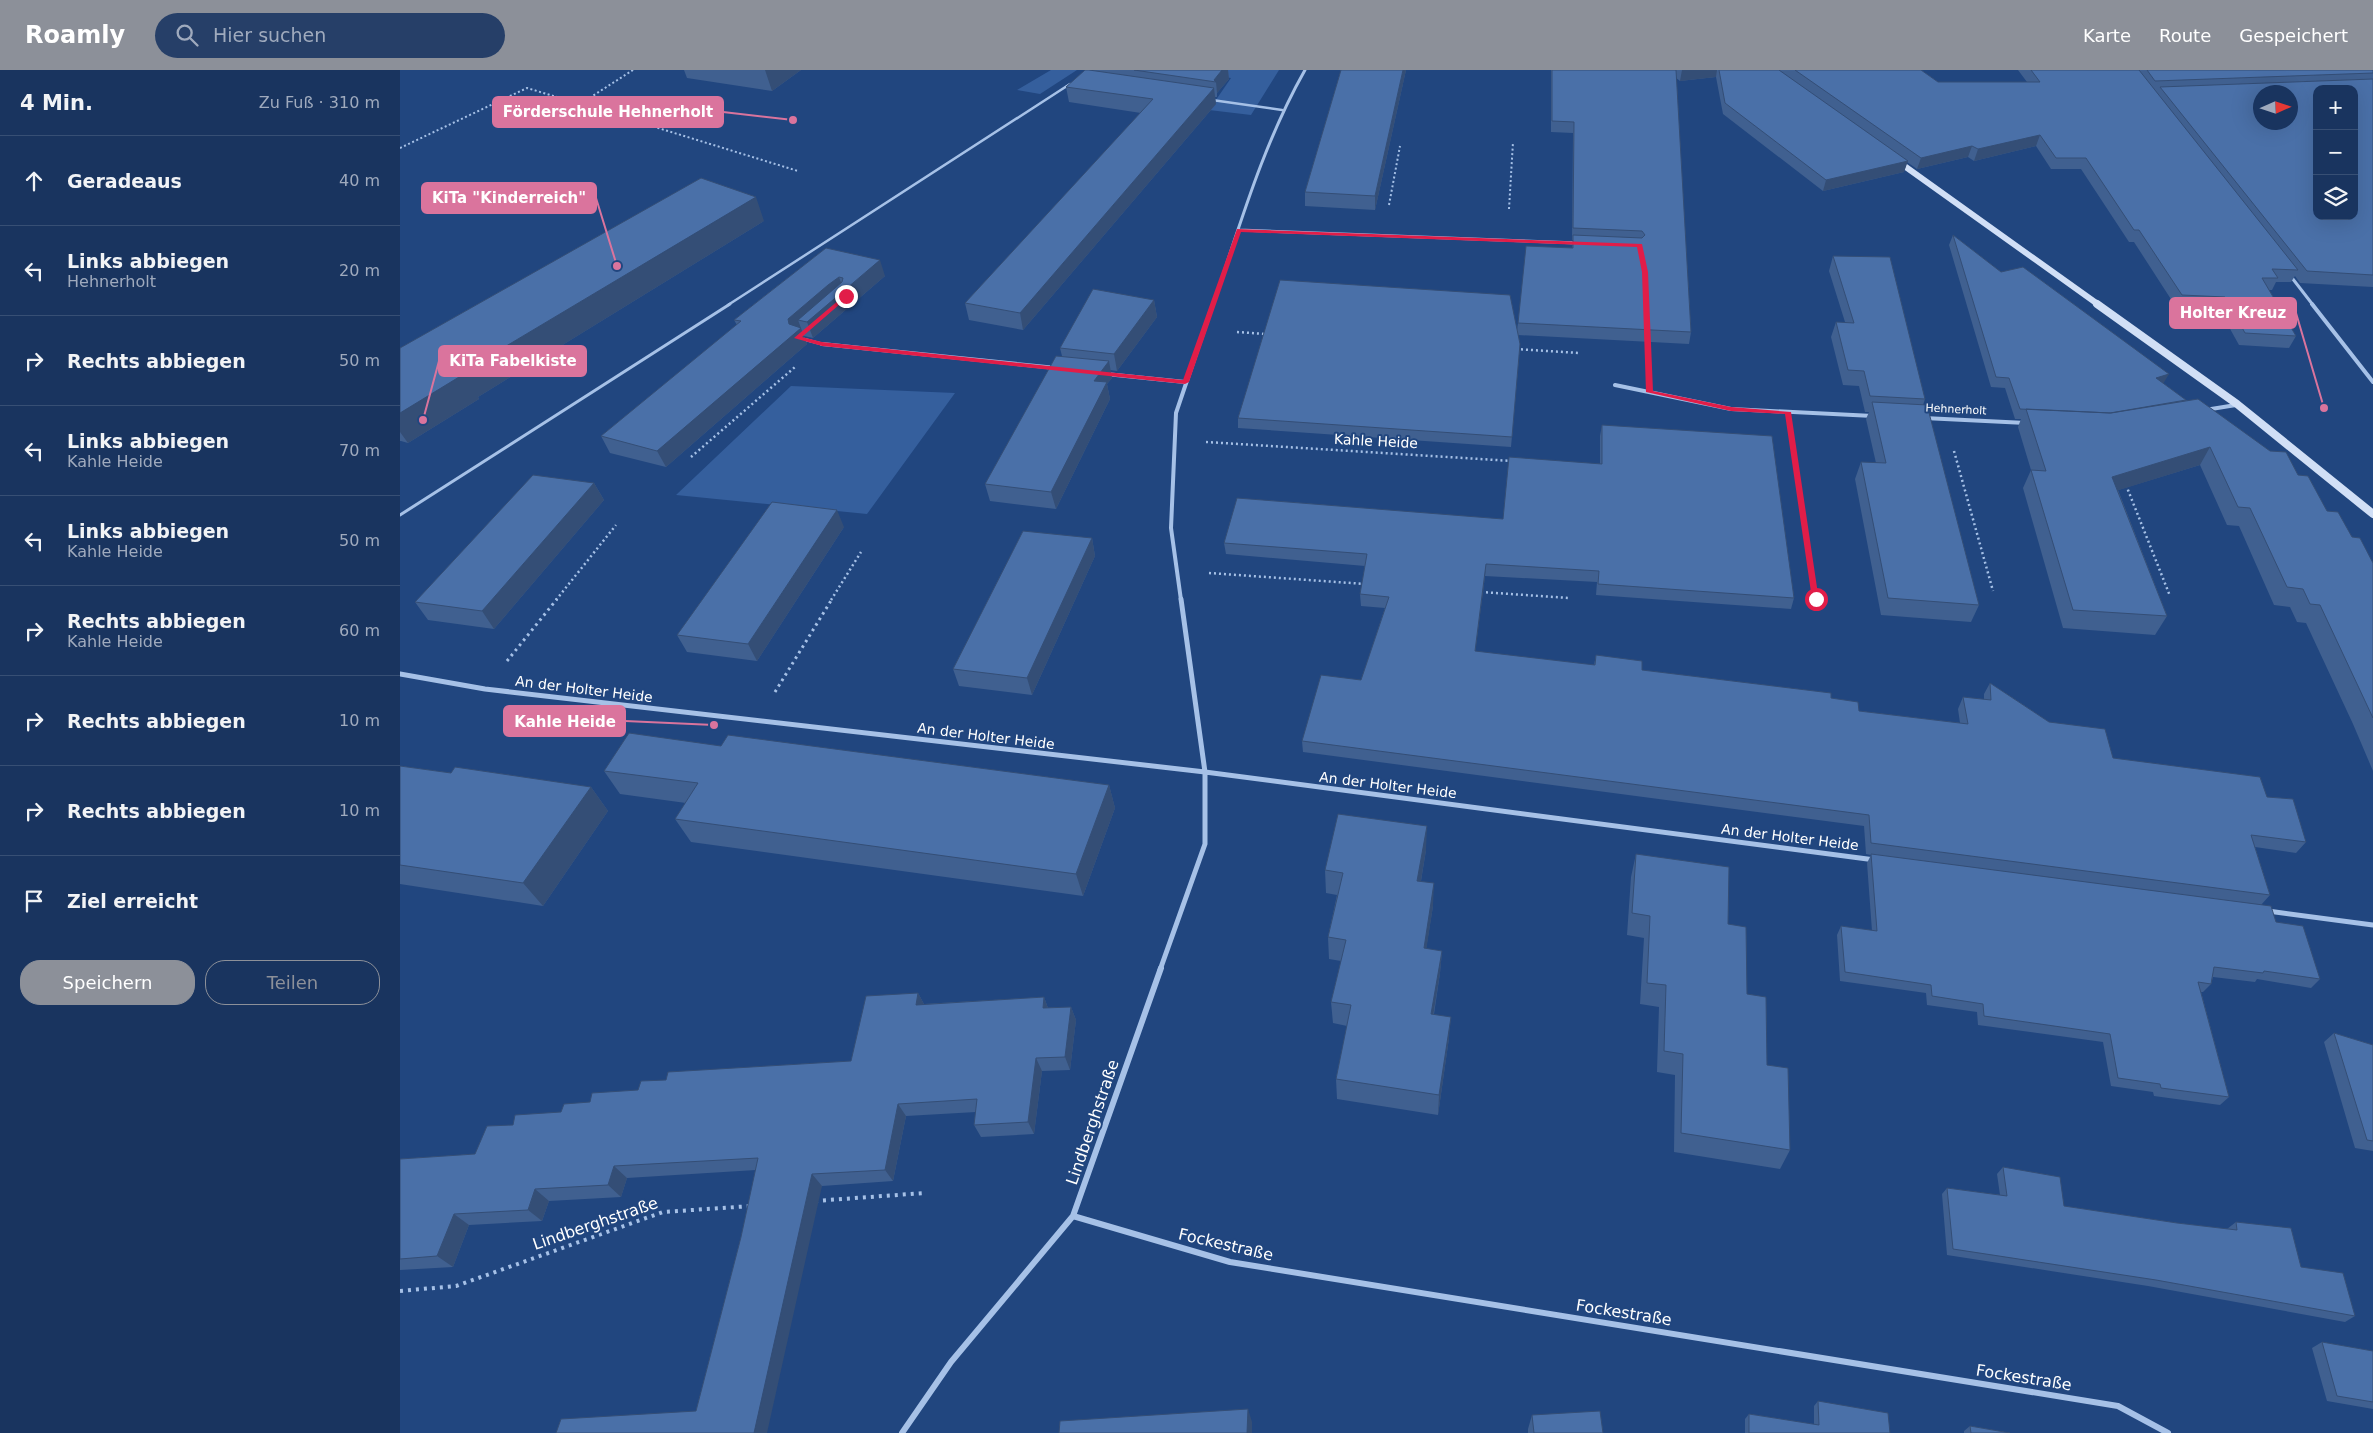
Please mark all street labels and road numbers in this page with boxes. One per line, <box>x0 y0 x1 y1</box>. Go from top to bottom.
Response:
street label: Hehnerholt <box>1925 401 1988 418</box>
street label: Kahle Heide <box>1334 431 1418 451</box>
street label: An der Holter Heide <box>514 673 654 705</box>
street label: An der Holter Heide <box>916 720 1056 752</box>
street label: An der Holter Heide <box>1318 769 1458 801</box>
street label: An der Holter Heide <box>1720 821 1860 853</box>
street label: Lindberghstraße <box>1062 1057 1123 1187</box>
street label: Lindberghstraße <box>530 1193 660 1254</box>
street label: Fockestraße <box>1177 1224 1275 1265</box>
street label: Fockestraße <box>1575 1296 1673 1329</box>
street label: Fockestraße <box>1975 1361 2073 1394</box>

